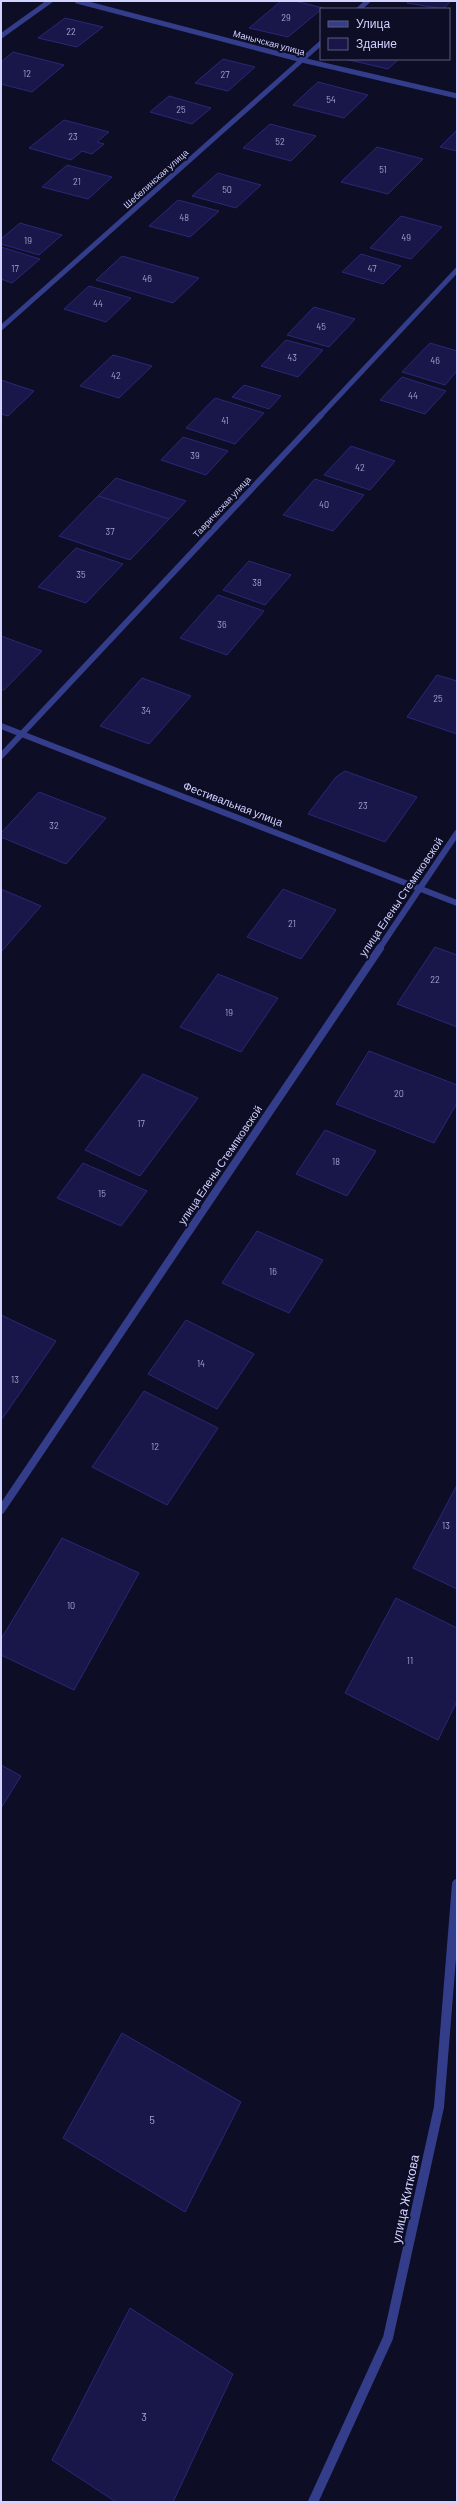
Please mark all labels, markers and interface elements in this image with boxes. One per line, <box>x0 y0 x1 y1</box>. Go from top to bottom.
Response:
legend <box>320 8 450 60</box>
house number: 29 <box>281 12 291 23</box>
text: Улица <box>356 16 390 31</box>
house number: 22 <box>66 26 76 37</box>
street label: Манычская улица <box>232 28 306 57</box>
text: Здание <box>356 36 397 51</box>
house number: 12 <box>23 68 31 79</box>
house number: 27 <box>220 69 230 80</box>
house number: 54 <box>326 94 336 105</box>
house number: 25 <box>176 104 186 115</box>
house number: 23 <box>68 131 78 142</box>
house number: 52 <box>275 136 285 147</box>
street label: Шебелинская улица <box>121 147 190 211</box>
house number: 51 <box>379 164 387 175</box>
house number: 21 <box>73 176 81 187</box>
house number: 50 <box>222 184 232 195</box>
house number: 48 <box>179 212 189 223</box>
house number: 49 <box>401 232 411 243</box>
house number: 19 <box>24 235 32 246</box>
house number: 17 <box>11 263 19 274</box>
house number: 47 <box>368 263 377 274</box>
house number: 46 <box>142 273 152 284</box>
house number: 44 <box>93 298 103 309</box>
house number: 45 <box>316 321 326 332</box>
house number: 43 <box>287 352 297 363</box>
house number: 46 <box>430 355 440 366</box>
house number: 42 <box>111 370 121 381</box>
house number: 44 <box>408 390 418 401</box>
house number: 41 <box>221 415 229 426</box>
house number: 39 <box>190 450 200 461</box>
house number: 42 <box>355 462 365 473</box>
street label: Таврическая улица <box>190 474 253 540</box>
house number: 40 <box>319 499 329 510</box>
house number: 37 <box>106 526 115 537</box>
house number: 35 <box>76 569 86 580</box>
house number: 38 <box>252 577 262 588</box>
house number: 36 <box>217 619 227 630</box>
house number: 25 <box>433 693 443 704</box>
house number: 34 <box>141 705 151 716</box>
street label: Фестивальная улица <box>181 779 286 829</box>
house number: 23 <box>358 800 368 811</box>
house number: 32 <box>49 820 59 831</box>
street label: улица Елены Стемпковской <box>356 835 445 959</box>
house number: 21 <box>288 918 296 929</box>
house number: 22 <box>430 974 440 985</box>
house number: 19 <box>225 1007 233 1018</box>
house number: 20 <box>394 1088 404 1099</box>
street label: улица Елены Стемпковской <box>175 1103 264 1227</box>
house number: 17 <box>137 1118 145 1129</box>
house number: 18 <box>332 1156 340 1167</box>
house number: 15 <box>98 1188 106 1199</box>
house number: 16 <box>269 1266 277 1277</box>
house number: 14 <box>197 1358 205 1369</box>
house number: 13 <box>11 1374 19 1385</box>
house number: 12 <box>151 1441 159 1452</box>
house number: 13 <box>442 1520 450 1531</box>
house number: 10 <box>67 1600 75 1611</box>
house number: 11 <box>407 1655 413 1666</box>
house number: 5 <box>149 2113 155 2126</box>
street label: улица Житкова <box>388 2152 422 2245</box>
house number: 3 <box>141 2410 147 2423</box>

